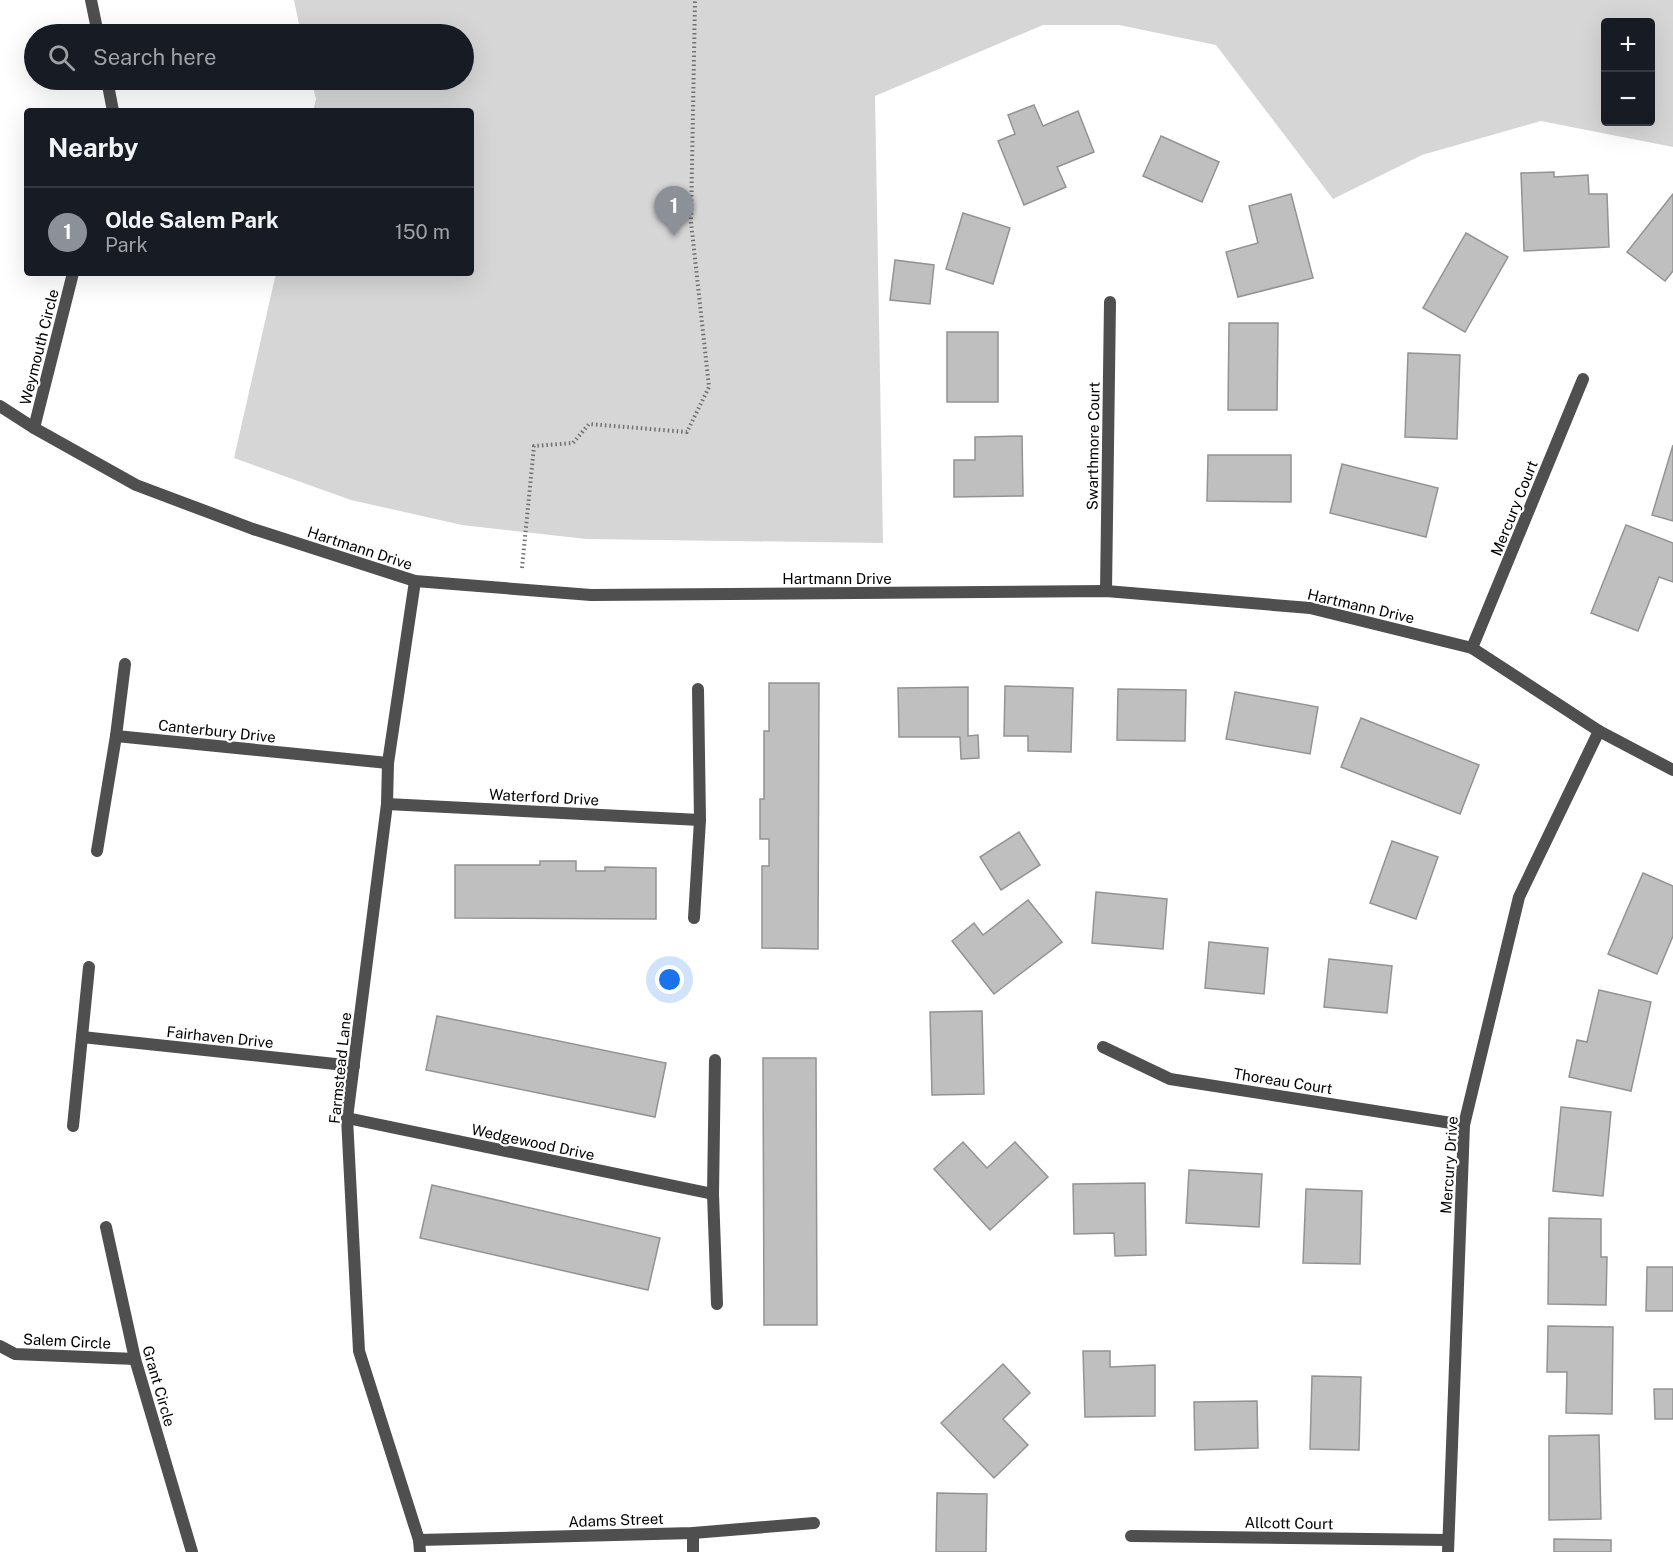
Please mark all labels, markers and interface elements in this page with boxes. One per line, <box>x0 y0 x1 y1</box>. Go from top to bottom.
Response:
map controls <box>1601 18 1655 126</box>
button: + <box>1601 18 1655 72</box>
search box <box>24 24 474 90</box>
icon: search <box>45 41 78 74</box>
text: Search here <box>93 44 217 70</box>
button: − <box>1601 72 1655 126</box>
text: Nearby <box>48 132 138 163</box>
pin: 1 <box>654 186 694 236</box>
text: Olde Salem Park <box>105 207 279 233</box>
text: 1 <box>63 220 72 244</box>
text: 150 m <box>395 220 450 244</box>
text: Park <box>105 233 148 257</box>
street label: Weymouth Circle <box>16 287 62 407</box>
street label: Swarthmore Court <box>1083 382 1103 510</box>
street label: Mercury Court <box>1487 458 1541 558</box>
street label: Hartmann Drive <box>305 523 415 573</box>
street label: Hartmann Drive <box>782 570 892 587</box>
street label: Hartmann Drive <box>1306 585 1416 627</box>
street label: Canterbury Drive <box>157 716 277 746</box>
street label: Waterford Drive <box>488 786 600 808</box>
your location <box>655 965 684 994</box>
street label: Farmstead Lane <box>326 1011 354 1125</box>
street label: Fairhaven Drive <box>166 1023 274 1051</box>
street label: Thoreau Court <box>1232 1065 1334 1097</box>
street label: Mercury Drive <box>1437 1116 1461 1214</box>
street label: Wedgewood Drive <box>470 1121 596 1163</box>
street label: Salem Circle <box>23 1330 111 1352</box>
street label: Grant Circle <box>139 1344 179 1428</box>
street label: Adams Street <box>568 1510 664 1530</box>
street label: Allcott Court <box>1244 1514 1334 1532</box>

